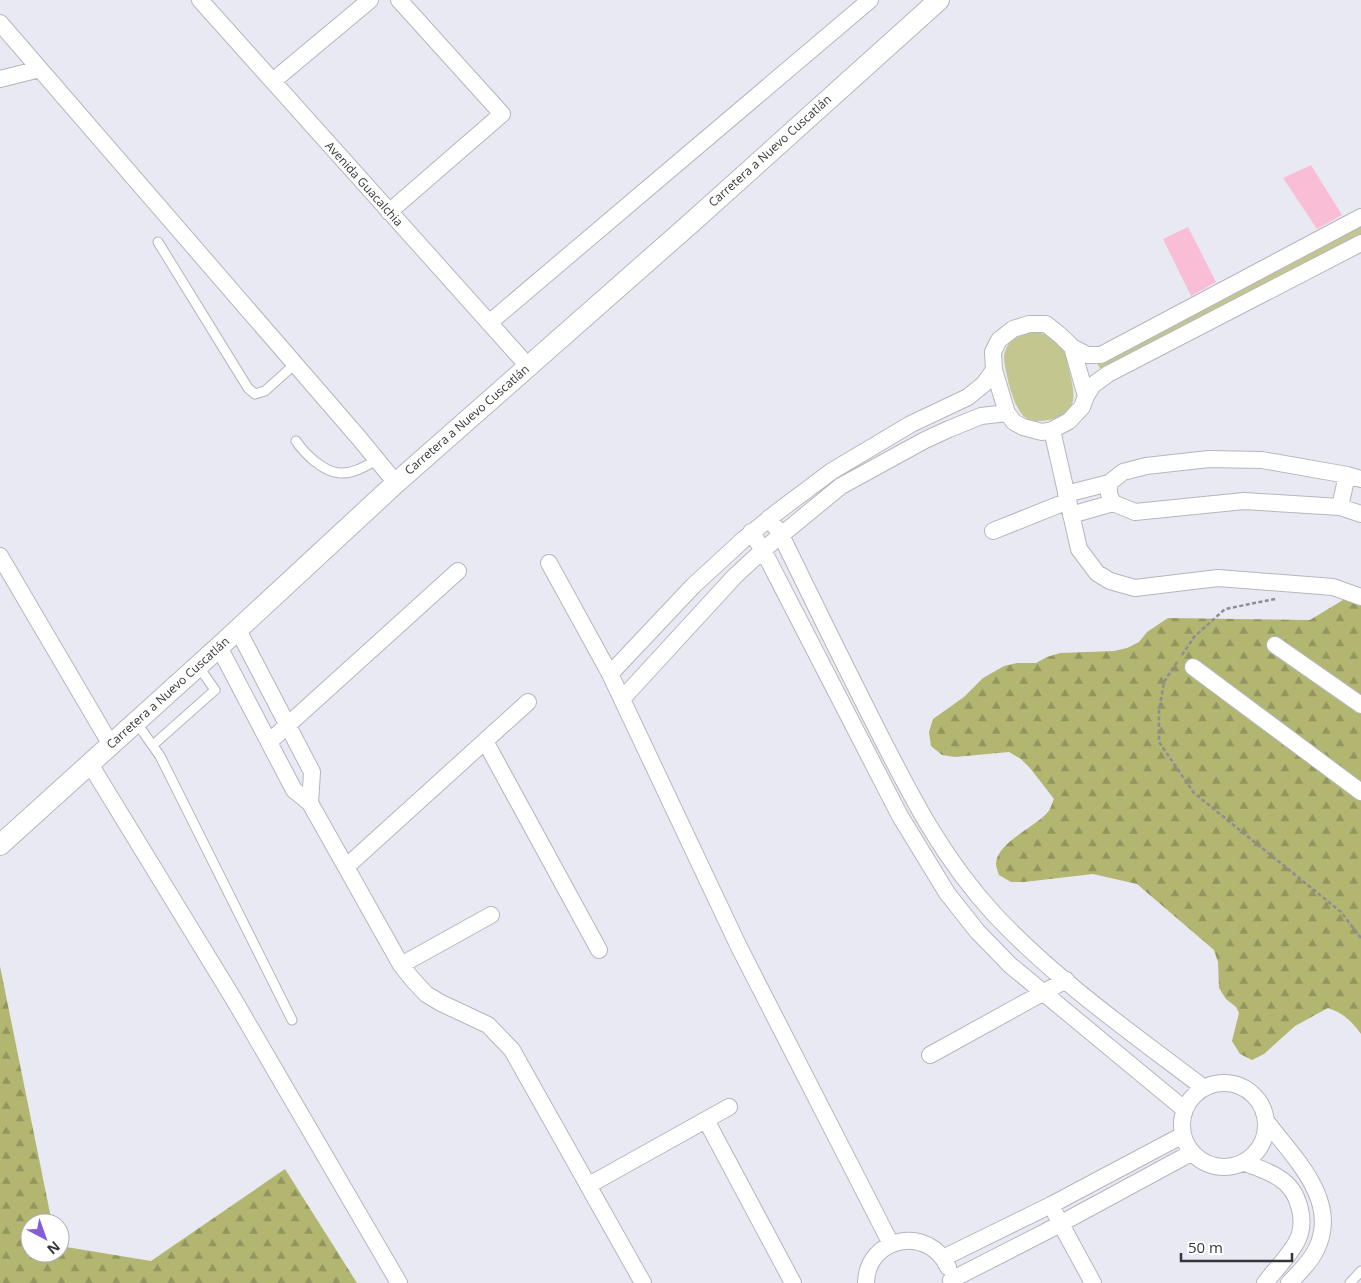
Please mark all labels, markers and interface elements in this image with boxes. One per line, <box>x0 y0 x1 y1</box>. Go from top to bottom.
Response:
street label: Carretera a Nuevo Cuscatlán <box>704 91 835 211</box>
street label: Avenida Guacalchia <box>322 138 407 230</box>
street label: Carretera a Nuevo Cuscatlán <box>401 361 533 479</box>
street label: Carretera a Nuevo Cuscatlán <box>102 633 233 753</box>
north arrow <box>20 1213 70 1263</box>
scale bar <box>1181 1230 1292 1262</box>
text: N <box>43 1237 64 1259</box>
text: 50 m <box>1188 1237 1223 1257</box>

